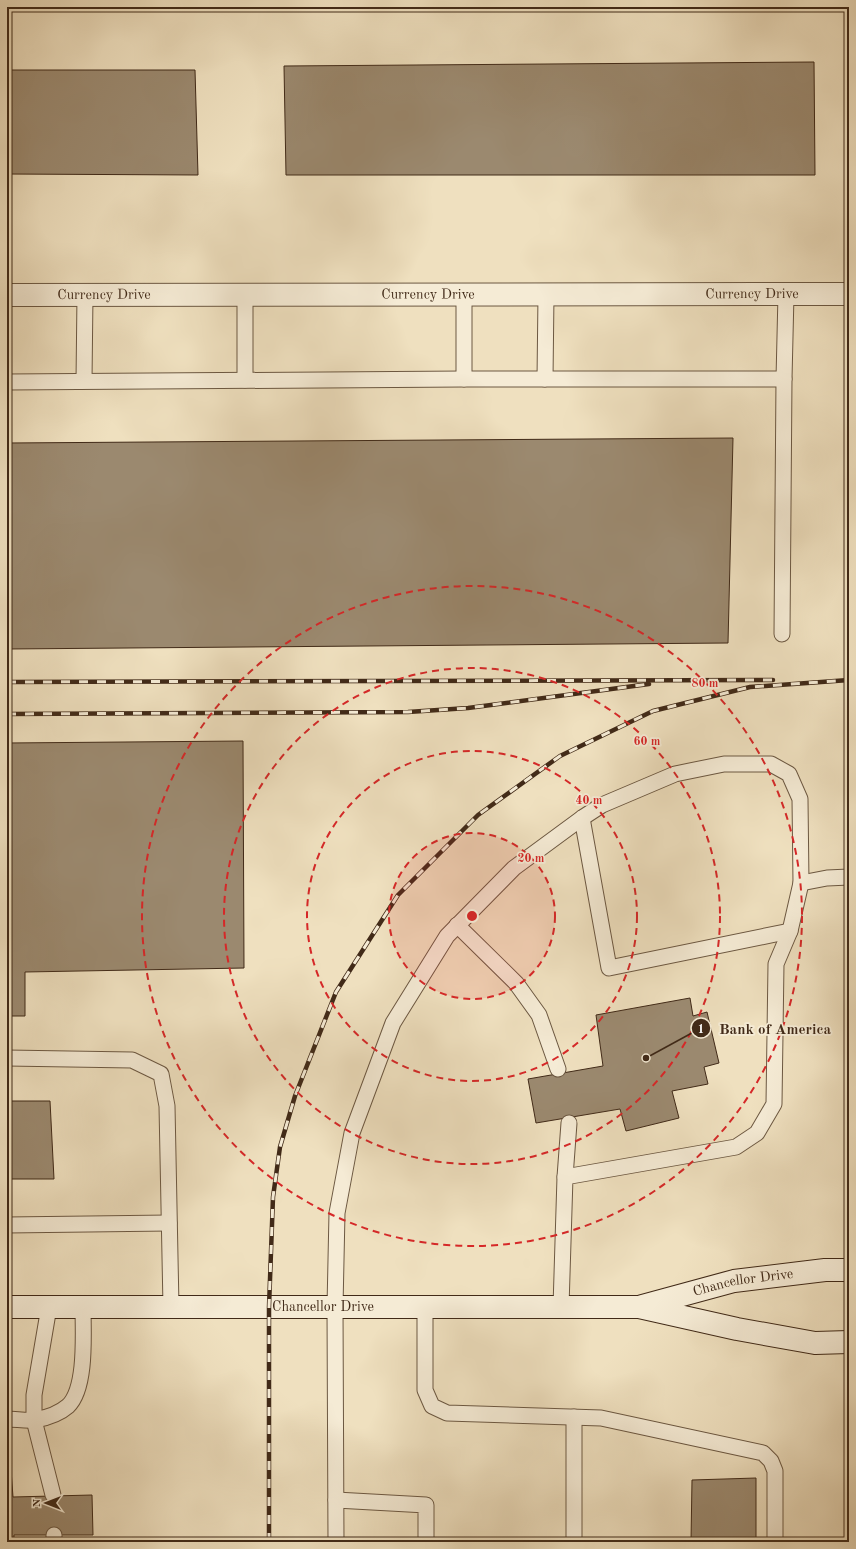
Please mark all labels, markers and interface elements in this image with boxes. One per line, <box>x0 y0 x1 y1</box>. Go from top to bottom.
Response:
street label: Currency Drive <box>381 287 475 302</box>
street label: Currency Drive <box>705 287 799 301</box>
street label: Currency Drive <box>57 288 151 302</box>
text: 80 m <box>692 678 719 690</box>
text: 60 m <box>634 736 661 748</box>
text: 40 m <box>576 795 603 807</box>
text: 20 m <box>518 853 545 865</box>
centre of rings <box>465 909 479 923</box>
callout: Bank of America <box>691 1015 839 1042</box>
text: Bank of America <box>719 1023 831 1038</box>
text: 1 <box>698 1024 704 1036</box>
street label: Chancellor Drive <box>691 1267 794 1299</box>
street label: Chancellor Drive <box>272 1300 374 1314</box>
north arrow <box>26 1483 66 1523</box>
text: N <box>32 1498 43 1507</box>

